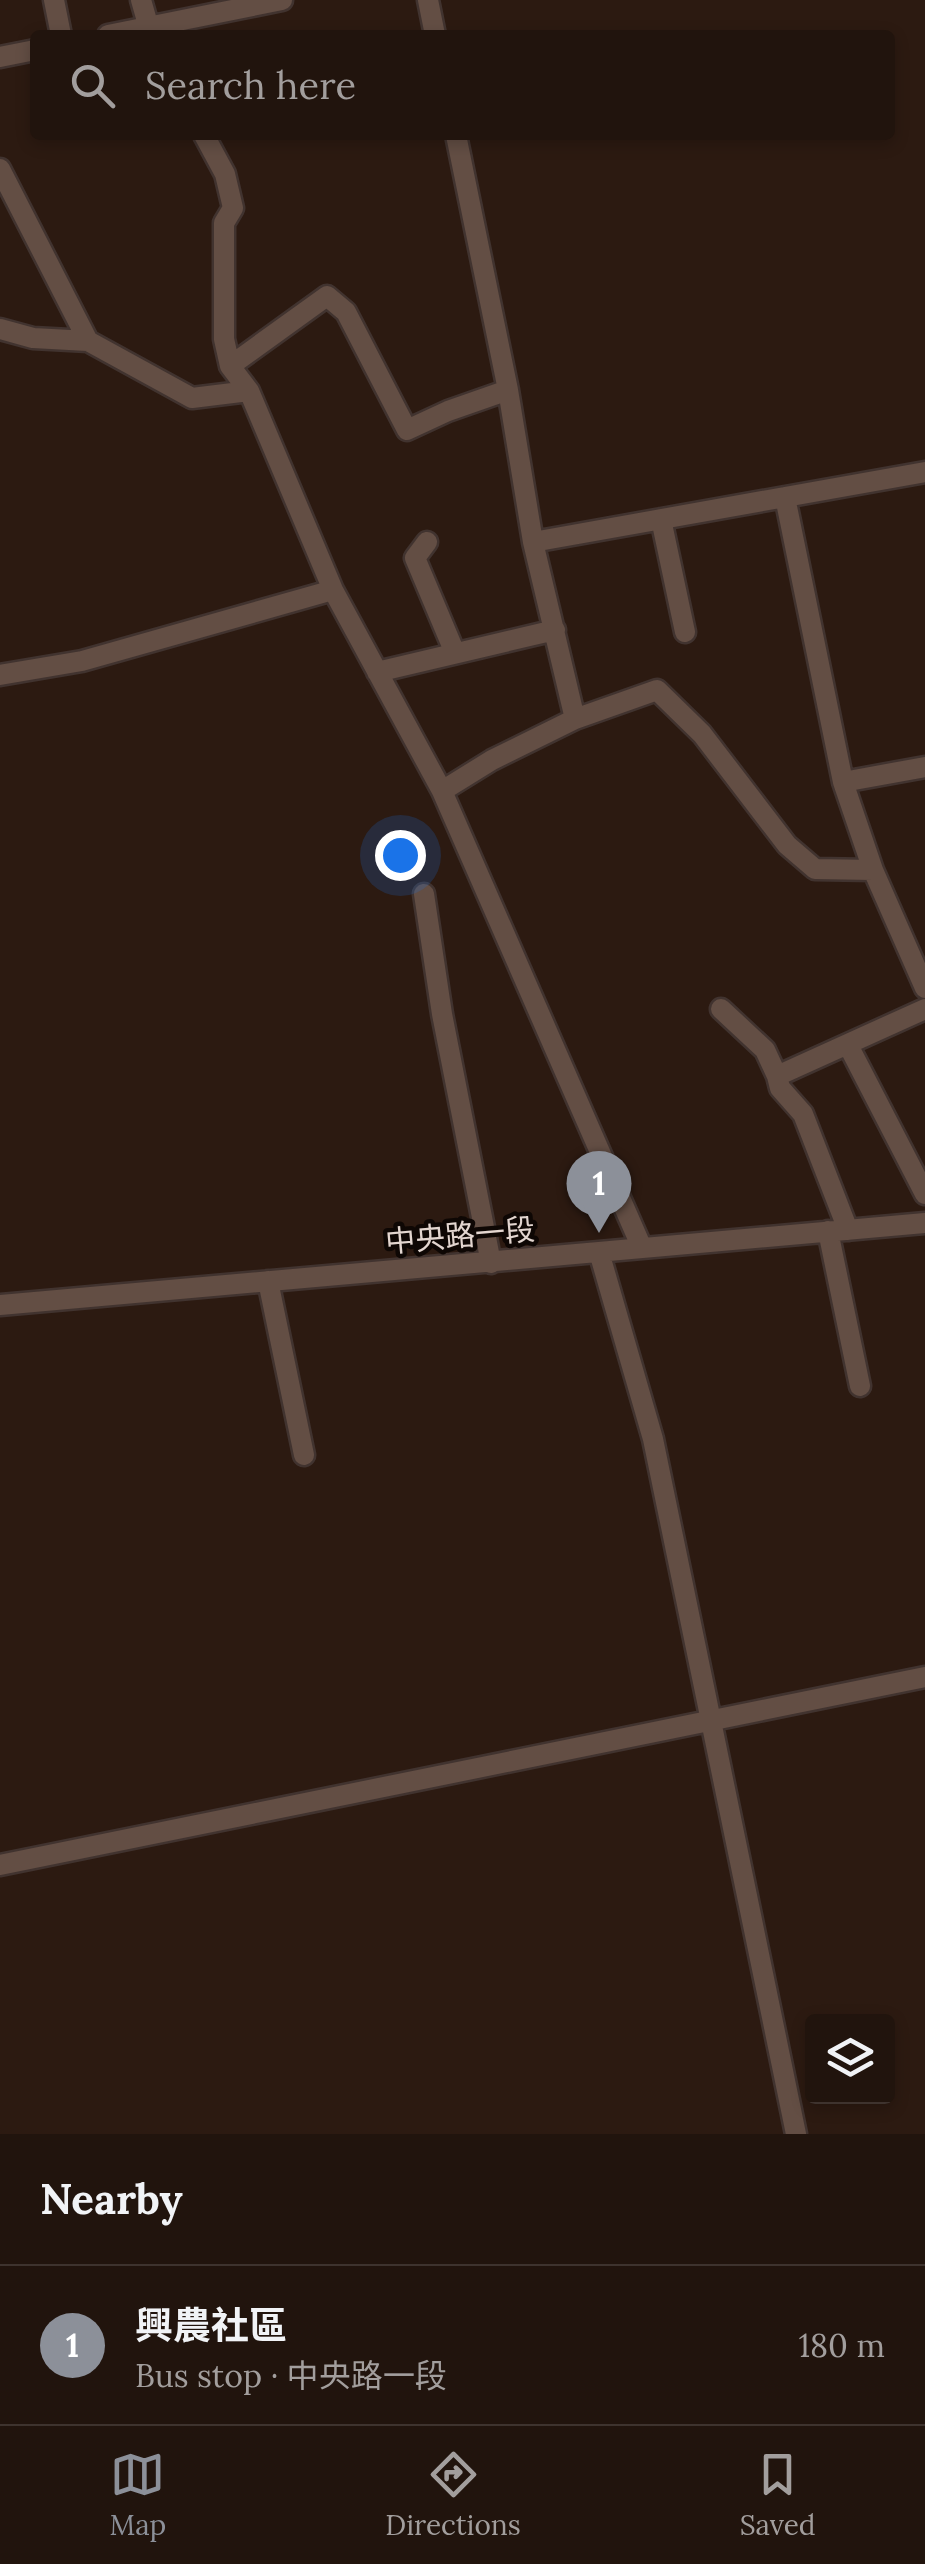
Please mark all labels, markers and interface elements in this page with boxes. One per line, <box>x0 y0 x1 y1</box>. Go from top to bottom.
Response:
search box <box>30 30 895 140</box>
icon: search <box>65 58 120 113</box>
text: Search here <box>145 61 356 109</box>
your location <box>375 830 426 881</box>
pin: 1 <box>566 1150 632 1233</box>
street label: 中央路一段 <box>384 1210 536 1260</box>
map controls <box>805 2014 895 2104</box>
button: layers <box>805 2014 895 2104</box>
text: Nearby <box>40 2172 183 2226</box>
text: 興農社區 <box>135 2301 287 2349</box>
text: 1 <box>66 2325 79 2366</box>
text: 180 m <box>798 2325 885 2366</box>
text: Bus stop · 中央路一段 <box>135 2355 447 2396</box>
tab: Map <box>109 2447 166 2543</box>
tab: Directions <box>385 2447 521 2543</box>
tab: Saved <box>740 2447 816 2543</box>

